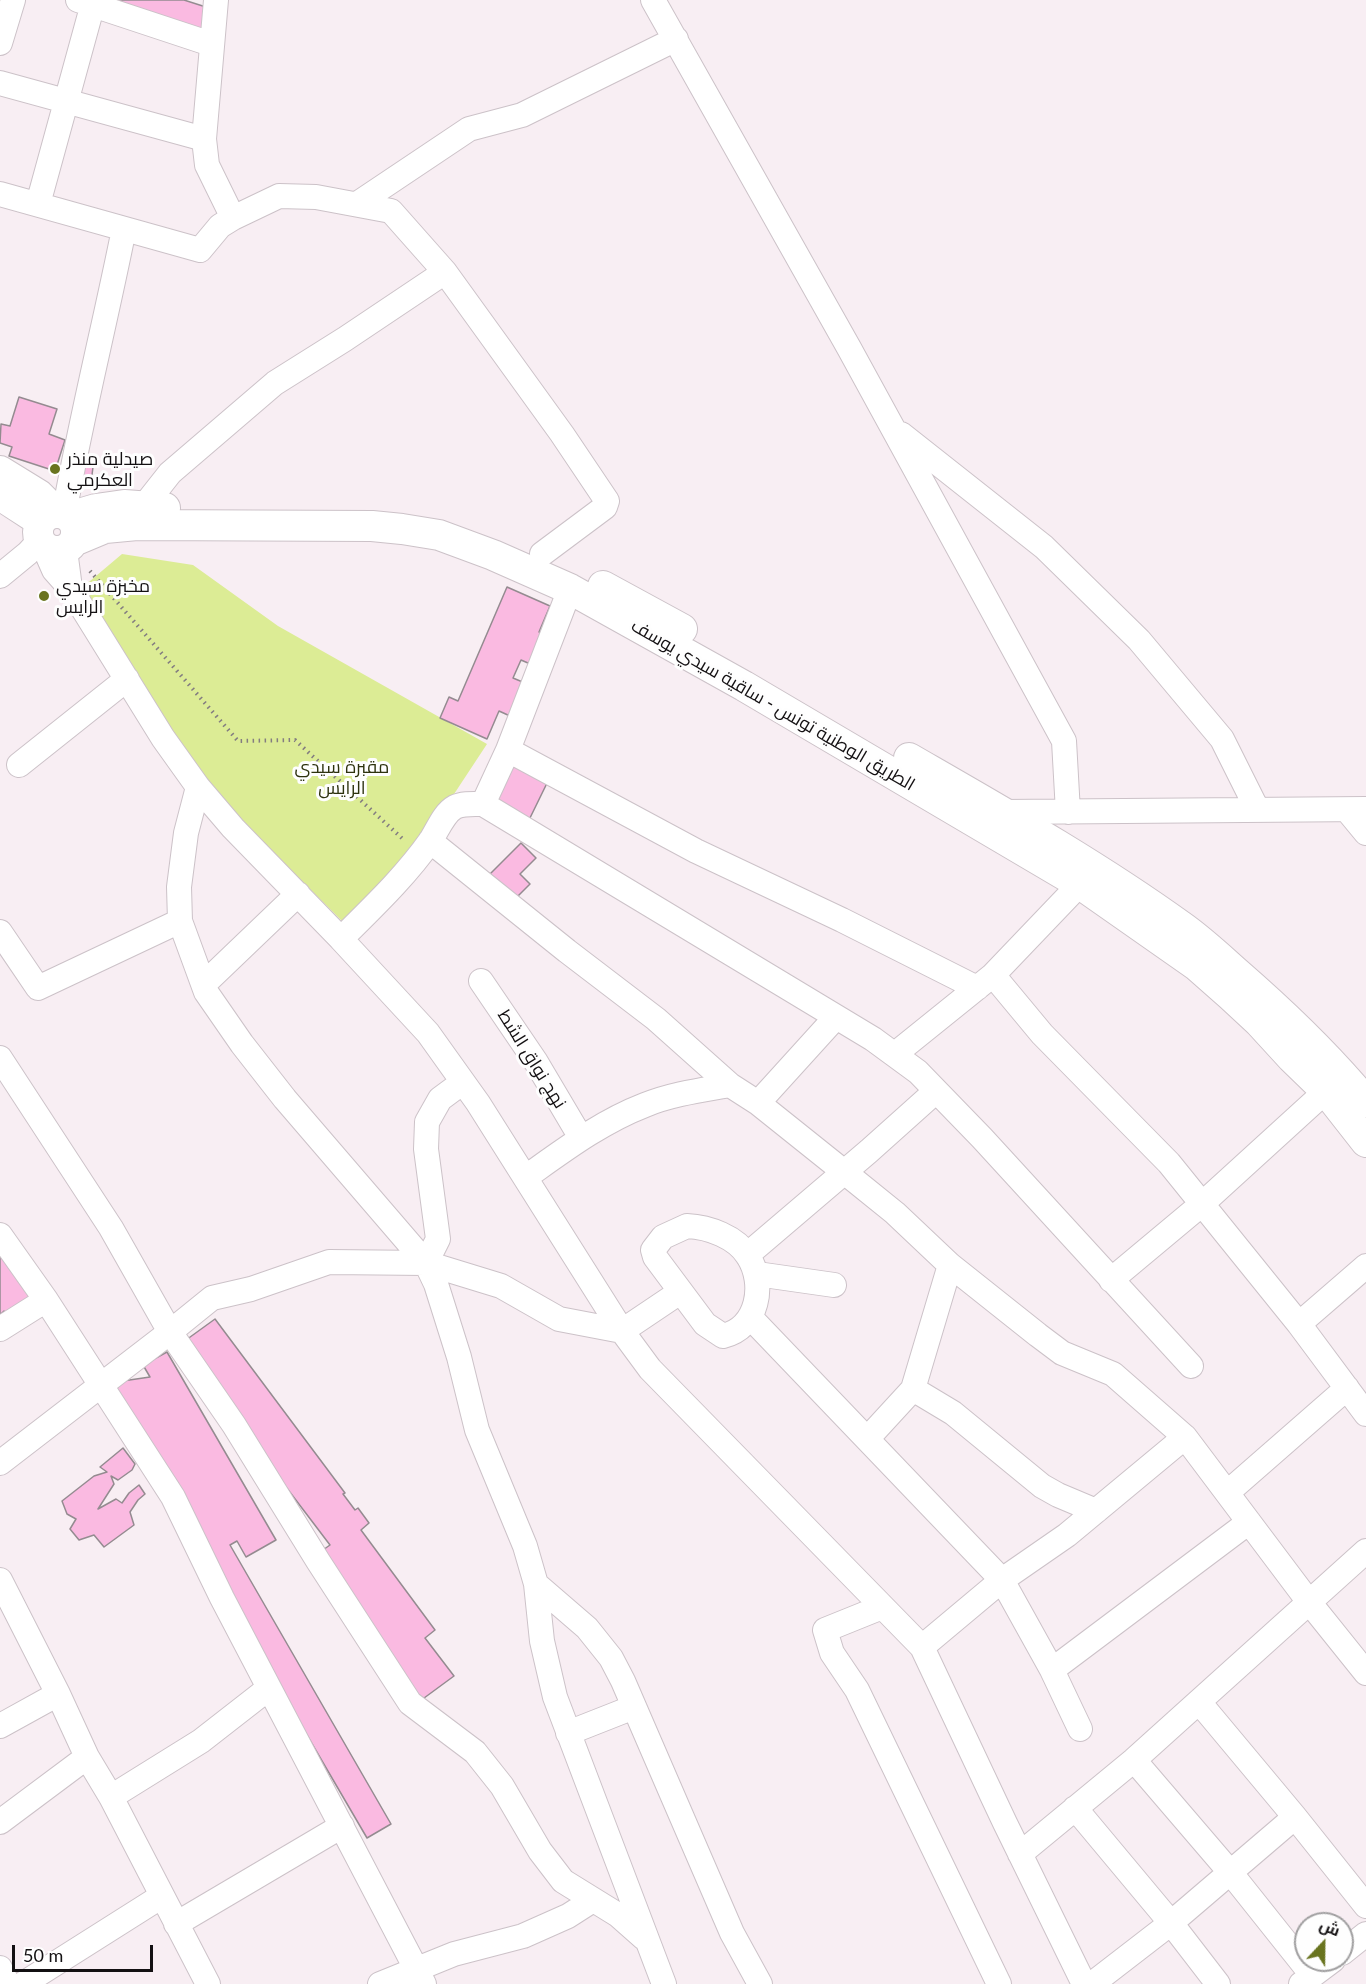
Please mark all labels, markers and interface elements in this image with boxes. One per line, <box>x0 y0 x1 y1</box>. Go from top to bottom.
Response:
place label: صيدلية منذر العكرمي <box>67 448 153 490</box>
marker: صيدلية منذر العكرمي <box>48 462 62 476</box>
place label: مخبزة سيدي الرايس <box>56 575 150 618</box>
marker: مخبزة سيدي الرايس <box>37 589 51 603</box>
street label: الطريق الوطنية تونس - ساقية سيدي يوسف <box>627 615 919 795</box>
park label: مقبرة سيدي الرايس <box>295 756 389 798</box>
street label: نهج نواق الشط <box>493 1006 571 1112</box>
north arrow <box>1294 1912 1354 1972</box>
text: ش <box>1317 1914 1343 1939</box>
scale bar <box>15 1933 156 1971</box>
text: 50 m <box>23 1944 63 1966</box>

